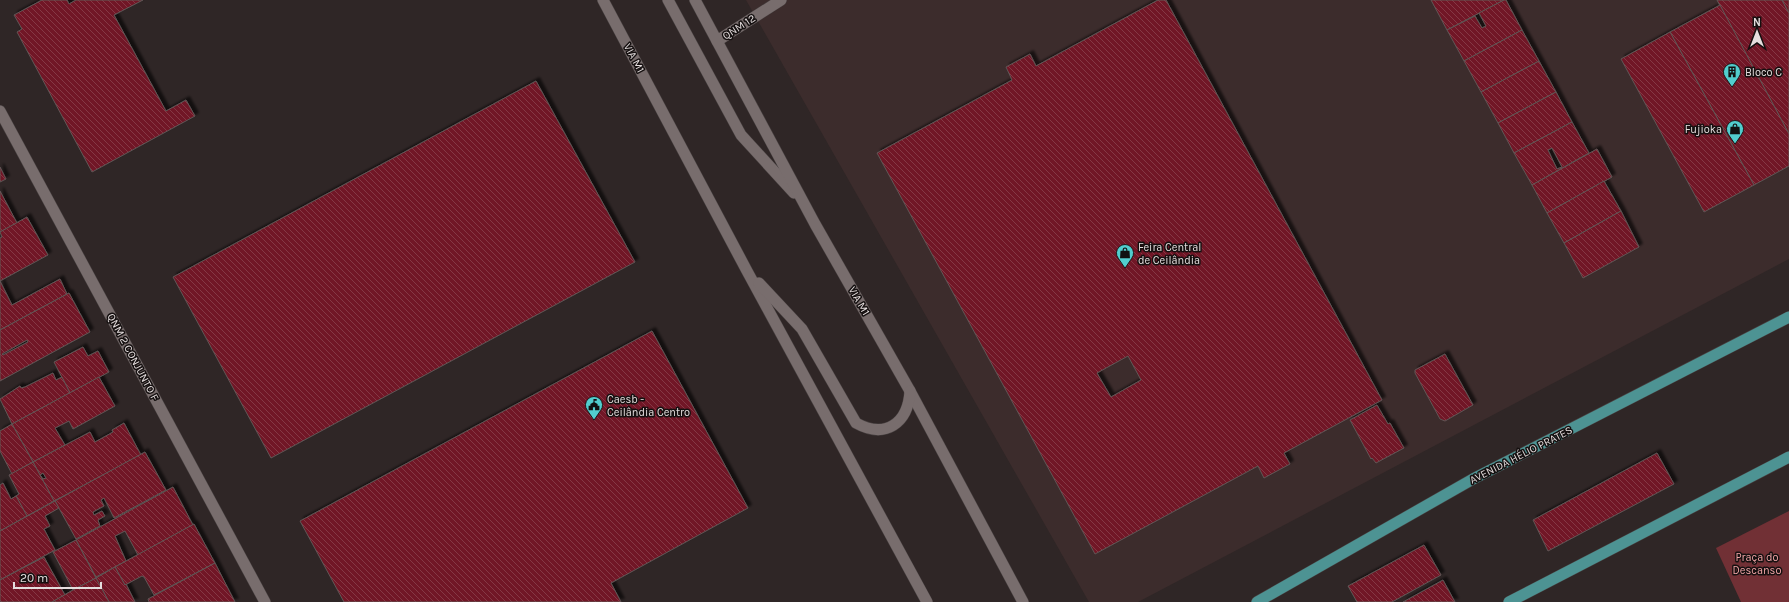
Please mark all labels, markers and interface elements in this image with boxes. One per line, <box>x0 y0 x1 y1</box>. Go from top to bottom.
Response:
street label: QNM 12 <box>720 12 758 42</box>
north arrow <box>1737 12 1777 52</box>
text: N <box>1753 16 1761 29</box>
street label: VIA M1 <box>621 41 647 75</box>
building icon: Bloco C <box>1722 62 1742 87</box>
place label: Bloco C <box>1745 66 1782 79</box>
shop icon: Fujioka <box>1725 119 1745 144</box>
place label: Fujioka <box>1685 123 1722 136</box>
place label: Feira Central de Ceilândia <box>1138 241 1201 267</box>
shop icon: Feira Central de Ceilândia <box>1115 243 1135 268</box>
street label: VIA M1 <box>846 284 872 318</box>
street label: QNM 2 CONJUNTO F <box>104 311 162 403</box>
place label: Caesb - Ceilândia Centro <box>607 393 690 419</box>
public building icon: Caesb - Ceilândia Centro <box>584 395 604 420</box>
street label: AVENIDA HÉLIO PRATES <box>1466 422 1575 487</box>
park label: Praça do Descanso <box>1733 551 1781 577</box>
scale bar <box>14 564 101 590</box>
text: 20 m <box>20 571 48 585</box>

